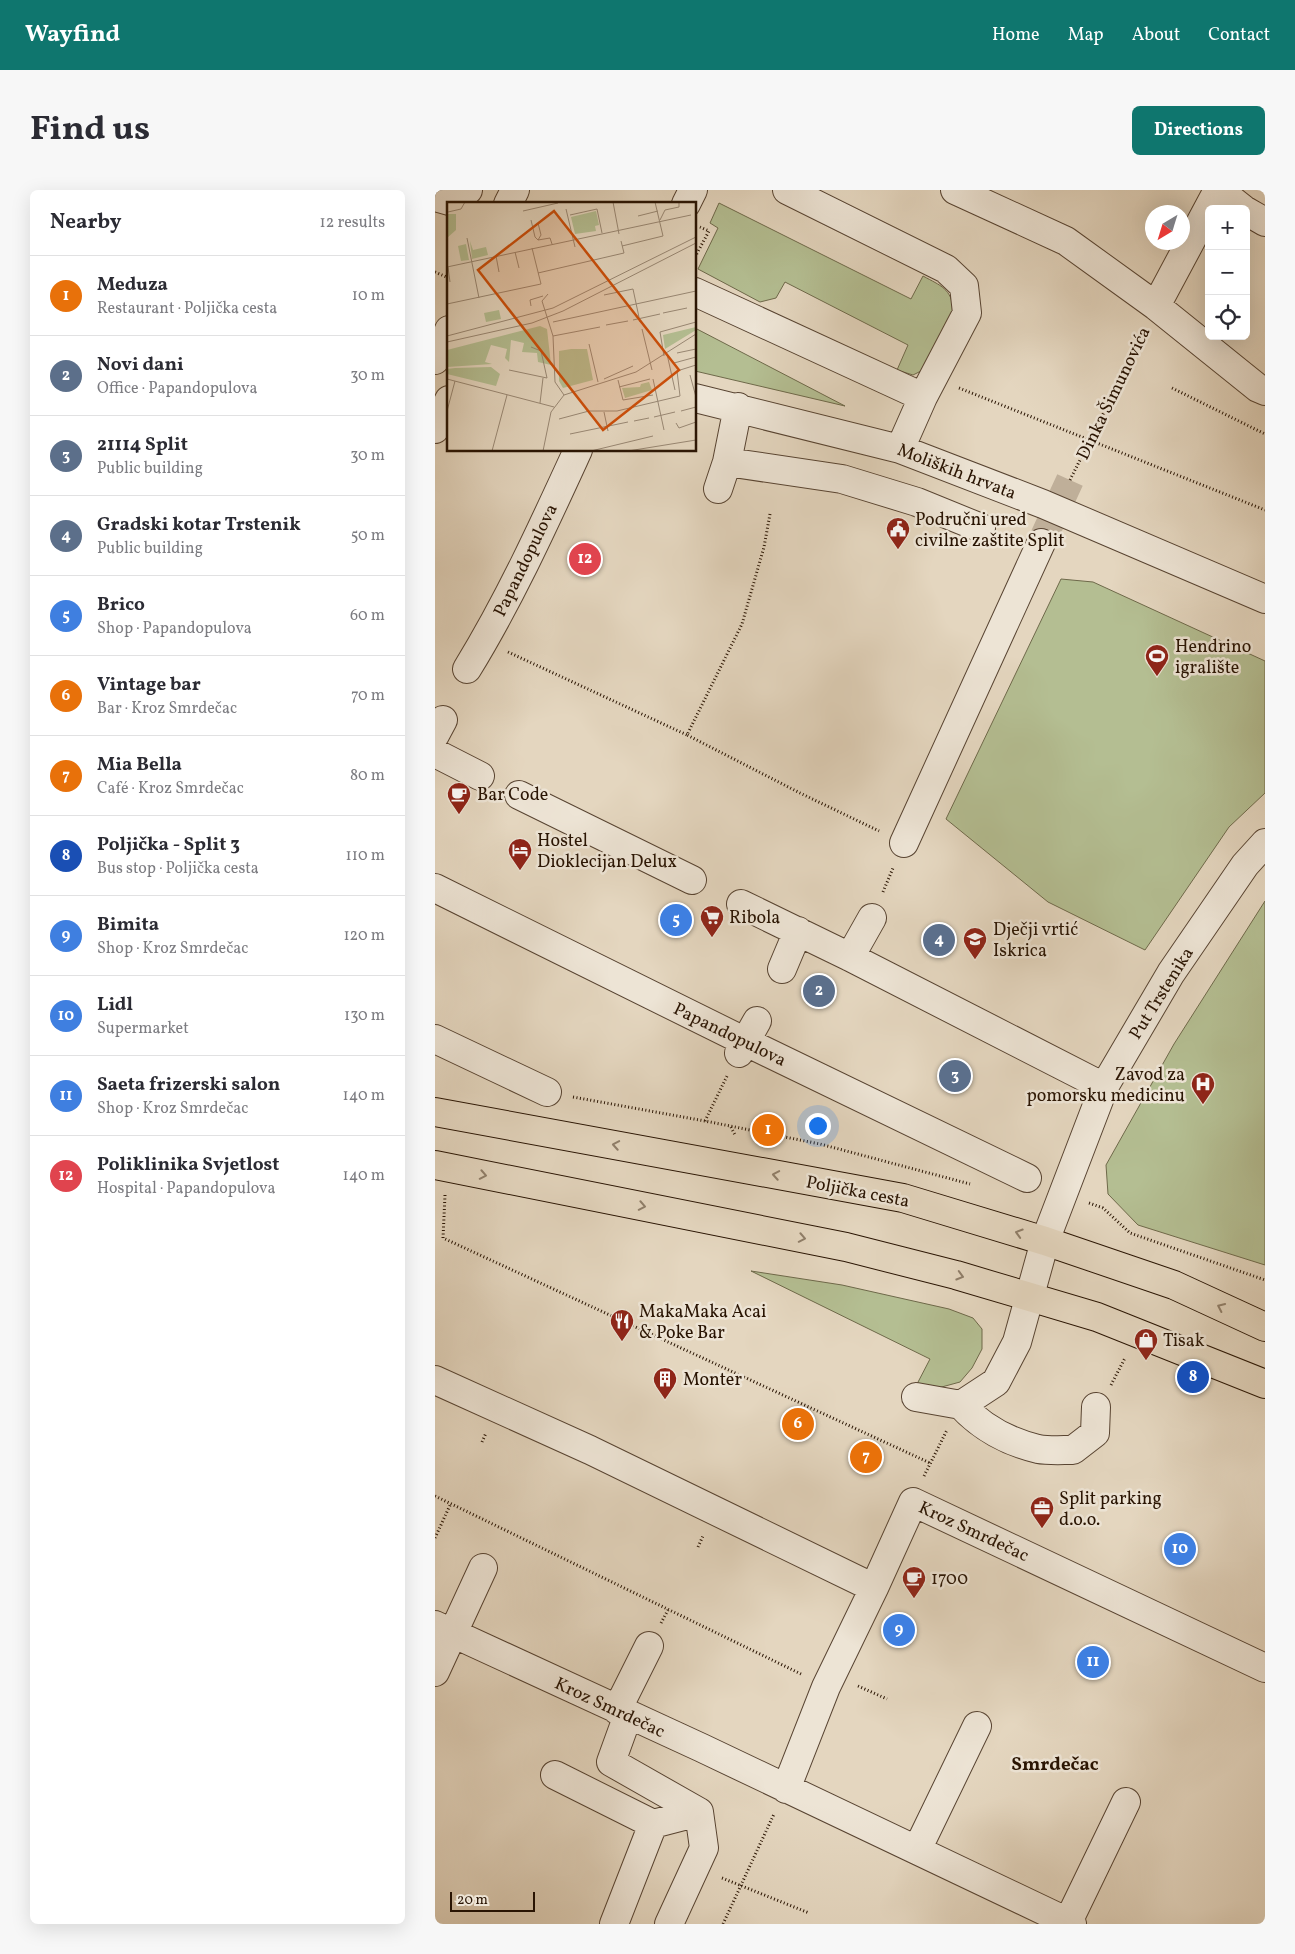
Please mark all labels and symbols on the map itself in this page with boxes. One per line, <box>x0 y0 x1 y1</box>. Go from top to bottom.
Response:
inset map <box>447 202 696 451</box>
north arrow <box>1145 205 1190 250</box>
street label: Dinka Šimunovića <box>1071 323 1157 464</box>
street label: Moliških hrvata <box>893 438 1020 507</box>
street label: Papandopulova <box>488 500 565 621</box>
place label: Područni ured civilne zaštite Split <box>915 508 1065 554</box>
public building icon: Područni ured civilne zaštite Split <box>885 516 911 550</box>
pin: 12 <box>569 540 601 578</box>
place label: Hendrino igralište <box>1175 635 1251 681</box>
sports icon: Hendrino igralište <box>1144 643 1170 677</box>
cafe icon: Bar Code <box>446 781 472 815</box>
place label: Bar Code <box>477 783 548 808</box>
place label: Hostel Dioklecijan Delux <box>537 829 677 875</box>
hotel icon: Hostel Dioklecijan Delux <box>507 837 533 871</box>
pin: 5 <box>660 901 692 939</box>
supermarket icon: Ribola <box>699 904 725 938</box>
place label: Ribola <box>729 906 780 931</box>
place label: Dječji vrtić Iskrica <box>993 918 1078 964</box>
pin: 4 <box>923 921 955 959</box>
school or university icon: Dječji vrtić Iskrica <box>962 926 988 960</box>
street label: Put Trstenika <box>1124 943 1201 1045</box>
pin: 2 <box>803 972 835 1010</box>
street label: Papandopulova <box>669 997 790 1074</box>
pin: 3 <box>939 1057 971 1095</box>
place label: Zavod za pomorsku medicinu <box>1026 1063 1185 1109</box>
hospital icon: Zavod za pomorsku medicinu <box>1190 1071 1216 1105</box>
pin: 1 <box>752 1111 784 1149</box>
your location <box>805 1113 831 1139</box>
one-way arrow <box>612 1141 621 1151</box>
one-way arrow <box>478 1169 487 1179</box>
one-way arrow <box>772 1170 781 1180</box>
street label: Poljička cesta <box>804 1170 912 1215</box>
one-way arrow <box>638 1201 647 1211</box>
one-way arrow <box>1015 1229 1024 1239</box>
one-way arrow <box>797 1232 806 1243</box>
one-way arrow <box>955 1270 964 1281</box>
place label: MakaMaka Acai & Poke Bar <box>639 1300 766 1346</box>
one-way arrow <box>1217 1302 1226 1313</box>
restaurant icon: MakaMaka Acai & Poke Bar <box>609 1308 635 1342</box>
shop icon: Tisak <box>1133 1327 1159 1361</box>
place label: Tisak <box>1163 1329 1205 1354</box>
pin: 8 <box>1177 1358 1209 1396</box>
building icon: Monter <box>652 1366 678 1400</box>
place label: Monter <box>683 1368 742 1393</box>
pin: 6 <box>782 1405 814 1443</box>
pin: 7 <box>850 1438 882 1476</box>
place label: Split parking d.o.o. <box>1059 1487 1162 1533</box>
office icon: Split parking d.o.o. <box>1029 1495 1055 1529</box>
street label: Kroz Smrdečac <box>914 1496 1033 1569</box>
pin: 10 <box>1164 1530 1196 1568</box>
cafe icon: 1700 <box>901 1565 927 1599</box>
place label: 1700 <box>931 1567 968 1592</box>
pin: 9 <box>883 1611 915 1649</box>
pin: 11 <box>1077 1643 1109 1681</box>
street label: Kroz Smrdečac <box>550 1672 669 1745</box>
district label: Smrdečac <box>1011 1752 1099 1778</box>
scale bar <box>450 1889 535 1912</box>

